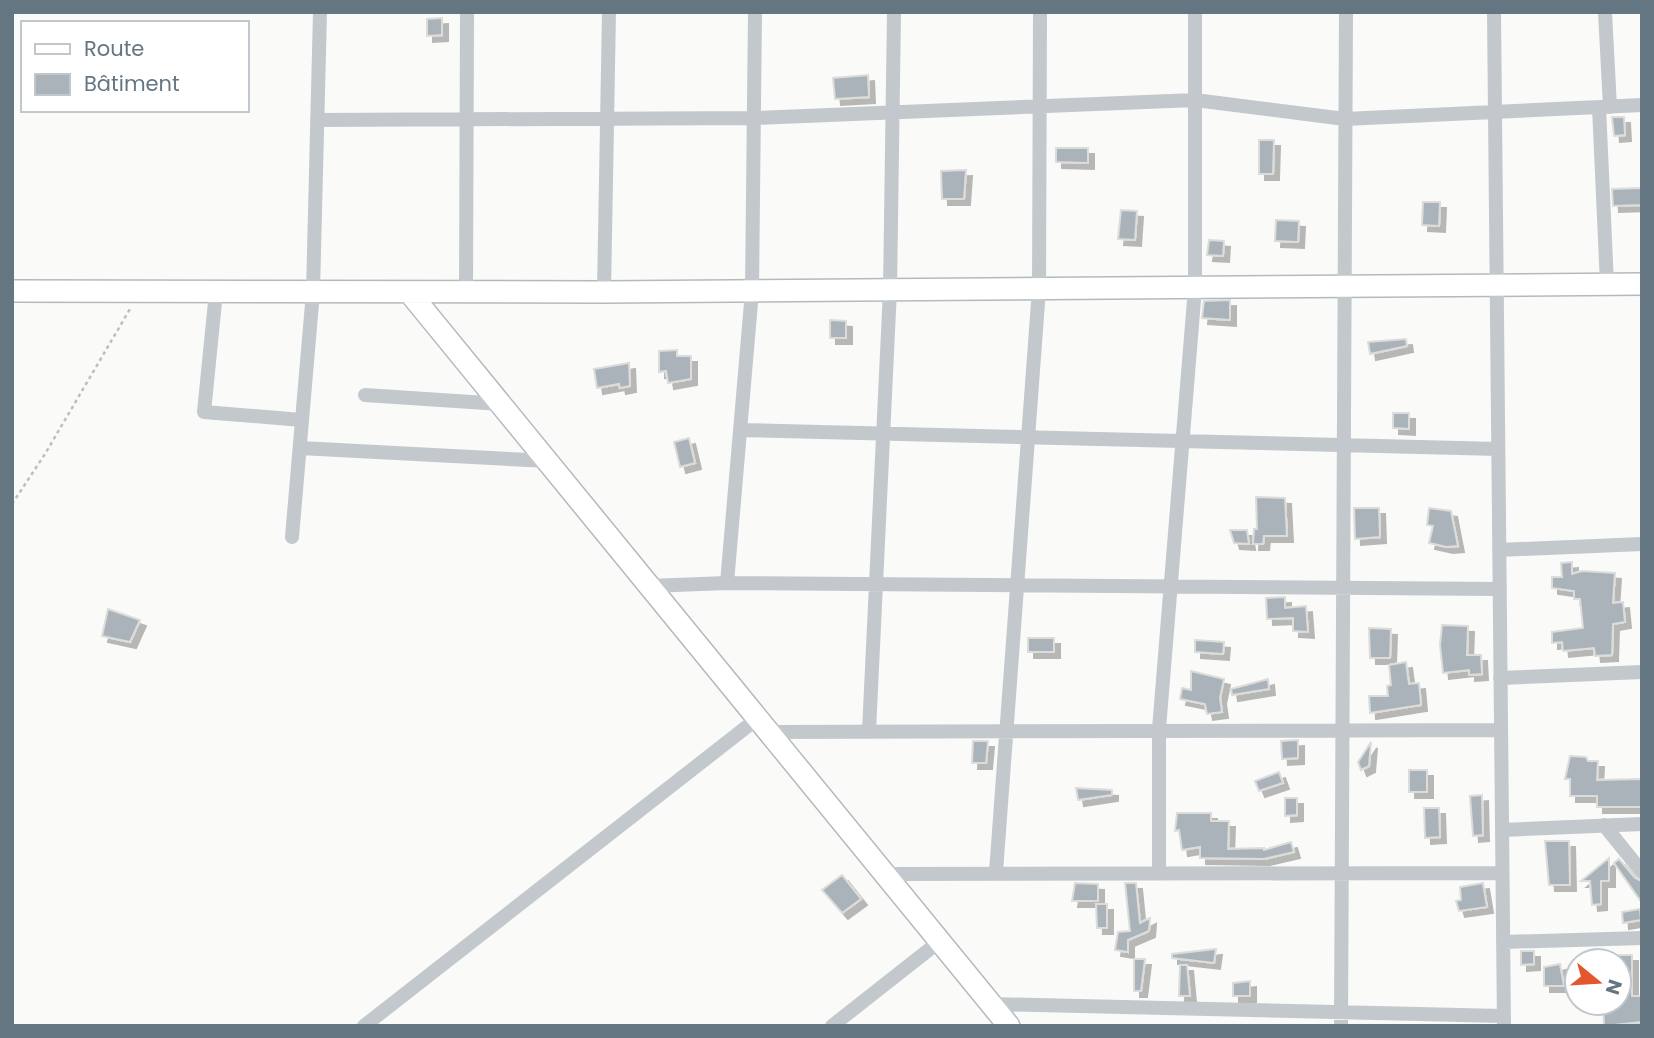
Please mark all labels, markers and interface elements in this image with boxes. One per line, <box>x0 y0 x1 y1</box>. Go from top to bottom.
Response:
legend <box>21 21 248 112</box>
text: Route <box>84 34 144 63</box>
text: Bâtiment <box>84 69 180 98</box>
north arrow <box>1563 947 1633 1017</box>
text: N <box>1599 976 1629 998</box>

